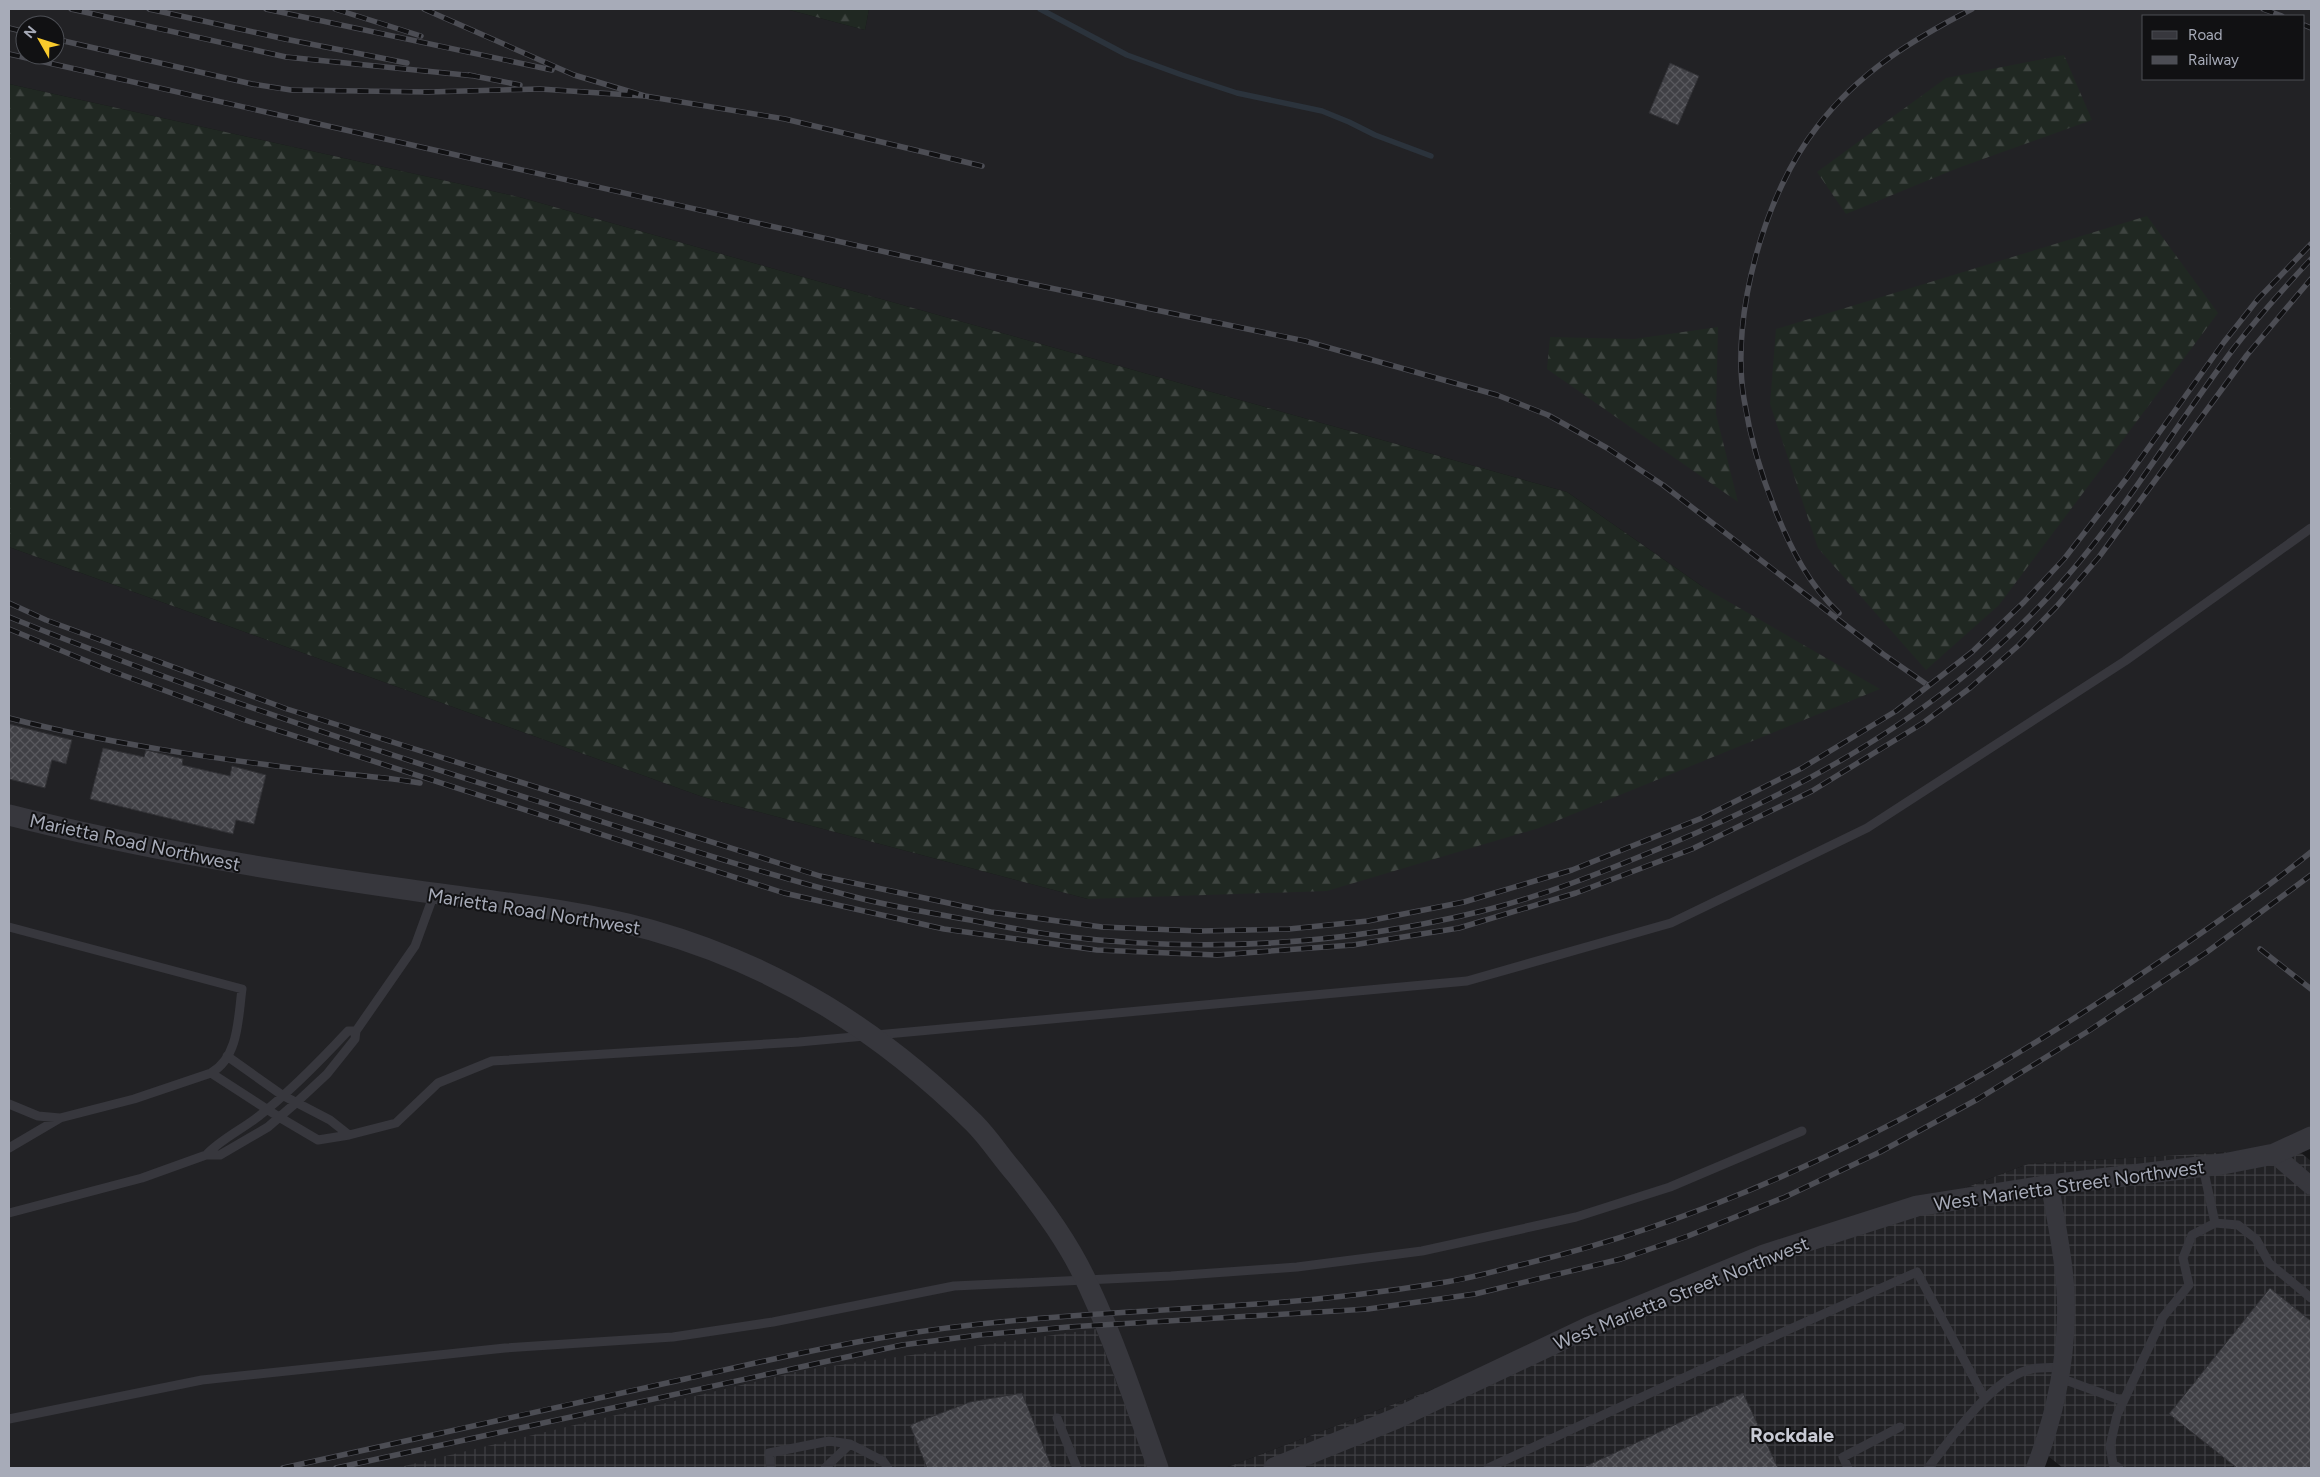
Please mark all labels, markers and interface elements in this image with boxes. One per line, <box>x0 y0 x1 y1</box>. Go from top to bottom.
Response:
north arrow <box>15 15 65 65</box>
legend <box>2142 15 2305 80</box>
text: N <box>20 23 40 42</box>
text: Road <box>2188 26 2223 44</box>
text: Railway <box>2188 51 2239 69</box>
street label: Marietta Road Northwest <box>27 809 242 876</box>
street label: Marietta Road Northwest <box>426 883 642 940</box>
street label: West Marietta Street Northwest <box>1932 1155 2206 1216</box>
street label: West Marietta Street Northwest <box>1550 1232 1812 1355</box>
district label: Rockdale <box>1750 1423 1834 1447</box>

